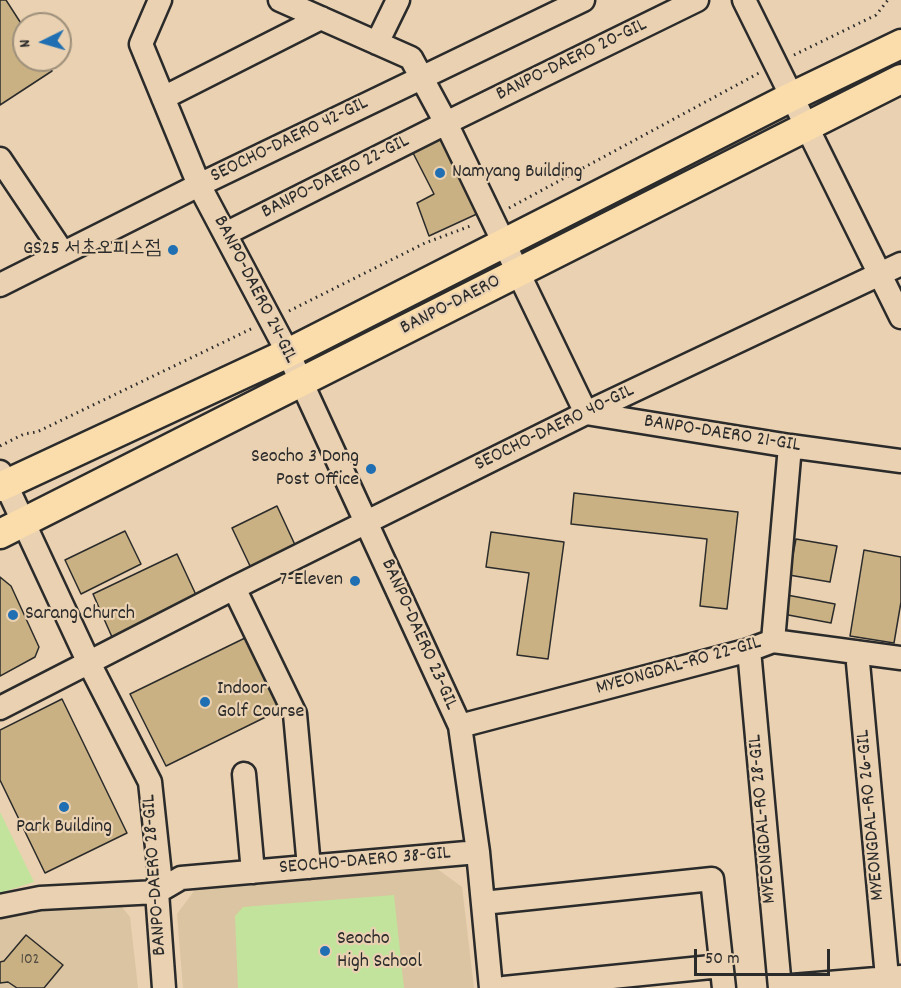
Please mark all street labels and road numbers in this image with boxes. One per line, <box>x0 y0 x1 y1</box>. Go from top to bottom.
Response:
street label: BANPO-DAERO 20-GIL <box>493 14 651 108</box>
street label: SEOCHO-DAERO 42-GIL <box>207 92 373 190</box>
street label: BANPO-DAERO 22-GIL <box>258 130 414 226</box>
street label: BANPO-DAERO 24-GIL <box>206 212 302 368</box>
street label: BANPO-DAERO <box>397 271 505 341</box>
street label: SEOCHO-DAERO 40-GIL <box>471 380 639 478</box>
street label: BANPO-DAERO 21-GIL <box>642 411 802 459</box>
street label: BANPO-DAERO 23-GIL <box>374 556 462 714</box>
street label: MYEONGDAL-RO 22-GIL <box>594 632 764 702</box>
street label: MYEONGDAL-RO 26-GIL <box>853 729 891 901</box>
street label: MYEONGDAL-RO 28-GIL <box>745 733 783 905</box>
street label: BANPO-DAERO 28-GIL <box>138 793 174 957</box>
street label: SEOCHO-DAERO 38-GIL <box>278 843 452 881</box>

